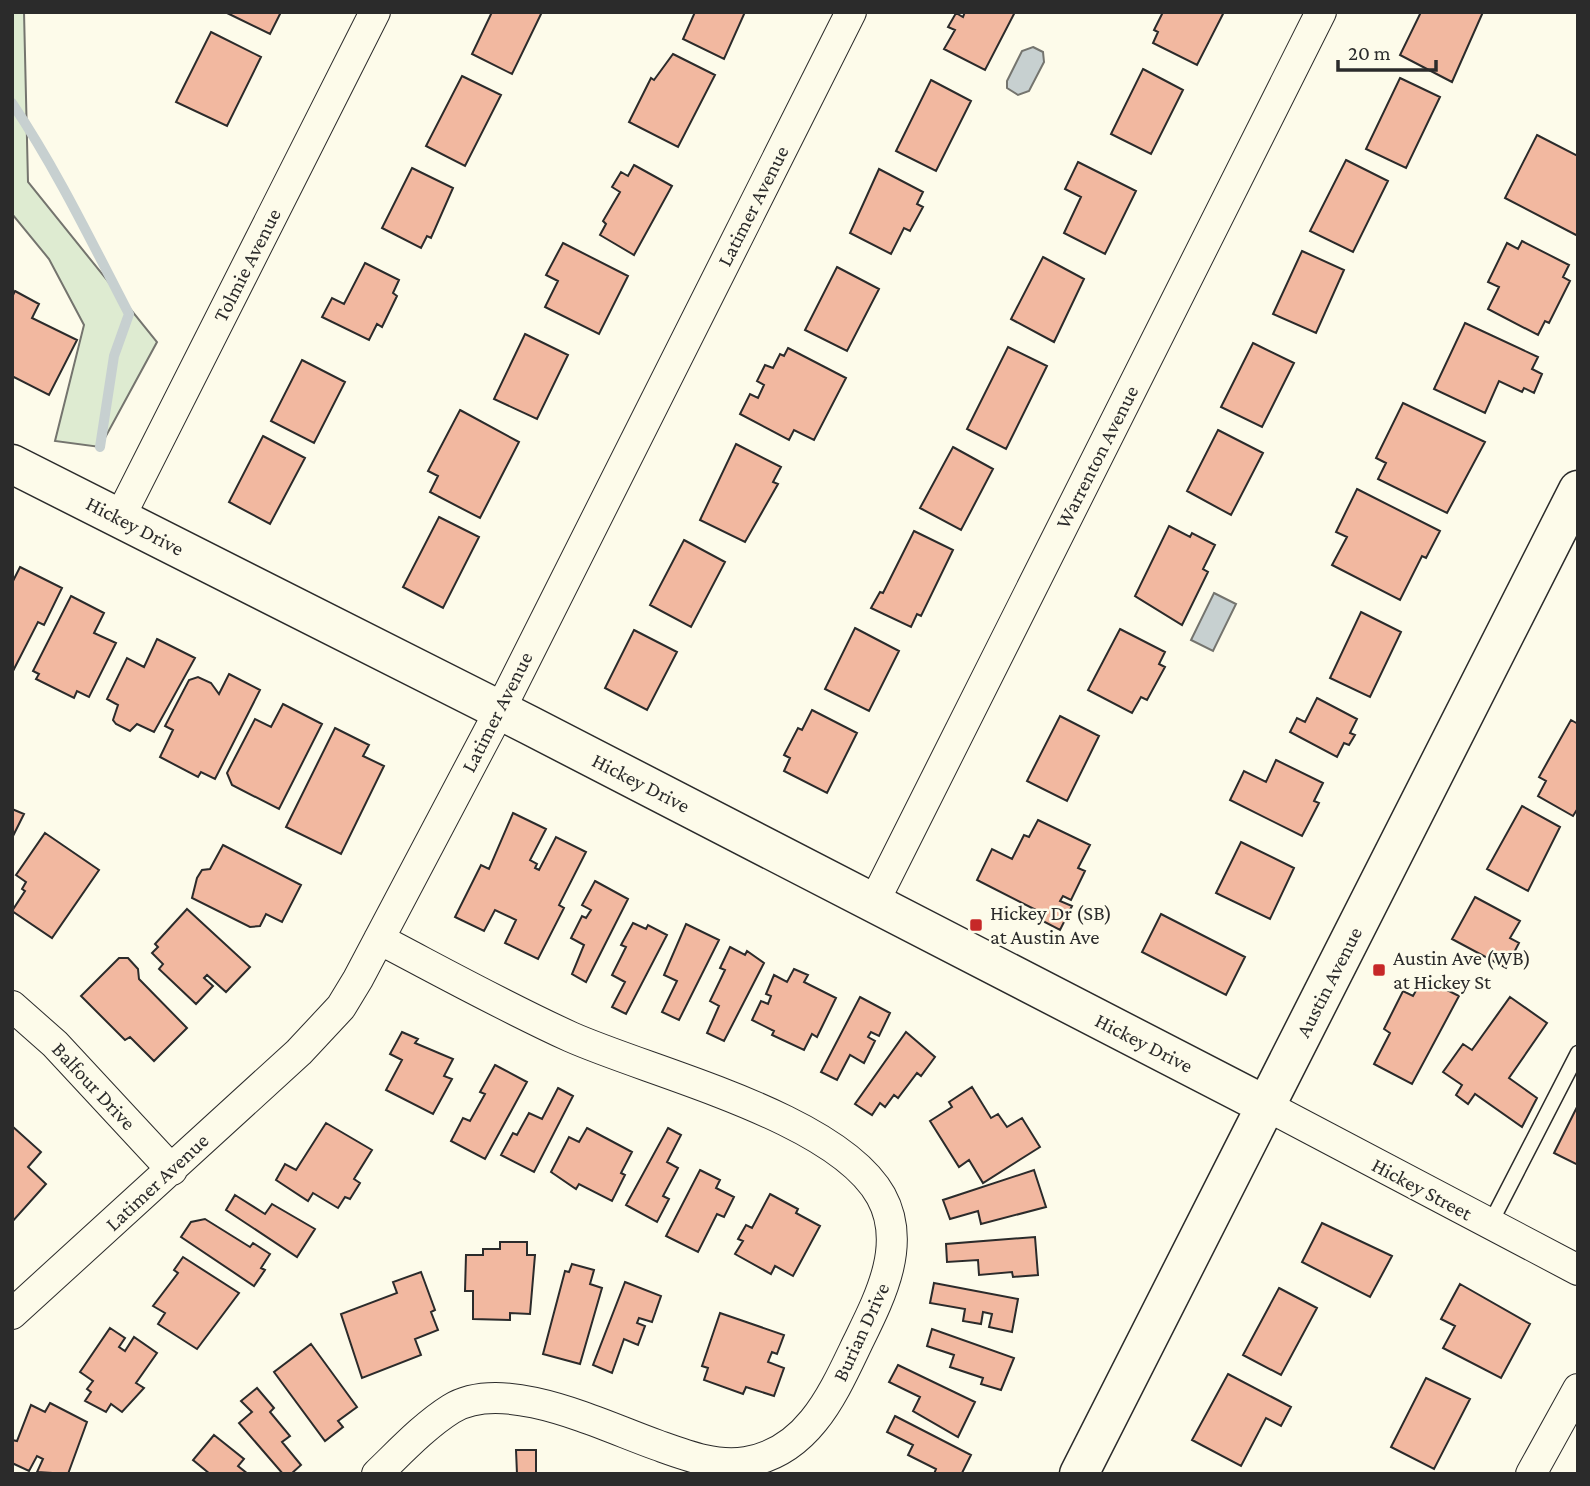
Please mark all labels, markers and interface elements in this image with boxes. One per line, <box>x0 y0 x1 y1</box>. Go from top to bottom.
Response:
scale bar <box>1338 28 1436 72</box>
text: 20 m <box>1348 41 1391 65</box>
street label: Latimer Avenue <box>712 142 794 270</box>
street label: Tolmie Avenue <box>208 204 286 326</box>
street label: Warrenton Avenue <box>1051 381 1143 533</box>
street label: Hickey Drive <box>82 491 188 561</box>
street label: Latimer Avenue <box>456 648 538 776</box>
street label: Hickey Drive <box>588 748 694 818</box>
place label: Hickey Dr (SB) at Austin Ave <box>990 901 1112 949</box>
marker: Hickey Dr (SB) at Austin Ave <box>968 917 984 933</box>
street label: Austin Avenue <box>1291 923 1367 1041</box>
place label: Austin Ave (WB) at Hickey St <box>1393 946 1531 994</box>
marker: Austin Ave (WB) at Hickey St <box>1371 962 1387 978</box>
street label: Hickey Drive <box>1091 1008 1197 1078</box>
street label: Balfour Drive <box>47 1037 141 1135</box>
street label: Latimer Avenue <box>101 1128 213 1236</box>
street label: Hickey Street <box>1368 1153 1477 1226</box>
street label: Burian Drive <box>828 1279 894 1385</box>

